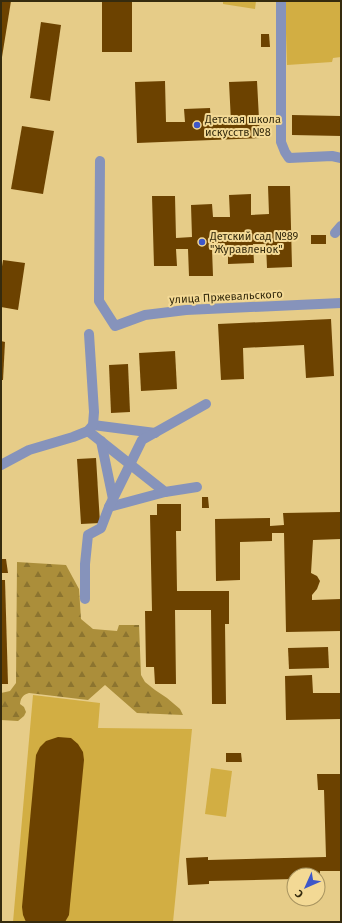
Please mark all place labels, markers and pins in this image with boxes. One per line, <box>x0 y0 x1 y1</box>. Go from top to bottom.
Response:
place label: Детская школа искусств №8 <box>204 113 281 139</box>
marker: Детская школа искусств №8 <box>192 120 202 130</box>
place label: Детский сад №89 "Журавленок" <box>209 230 299 256</box>
marker: Детский сад №89 "Журавленок" <box>197 237 207 247</box>

